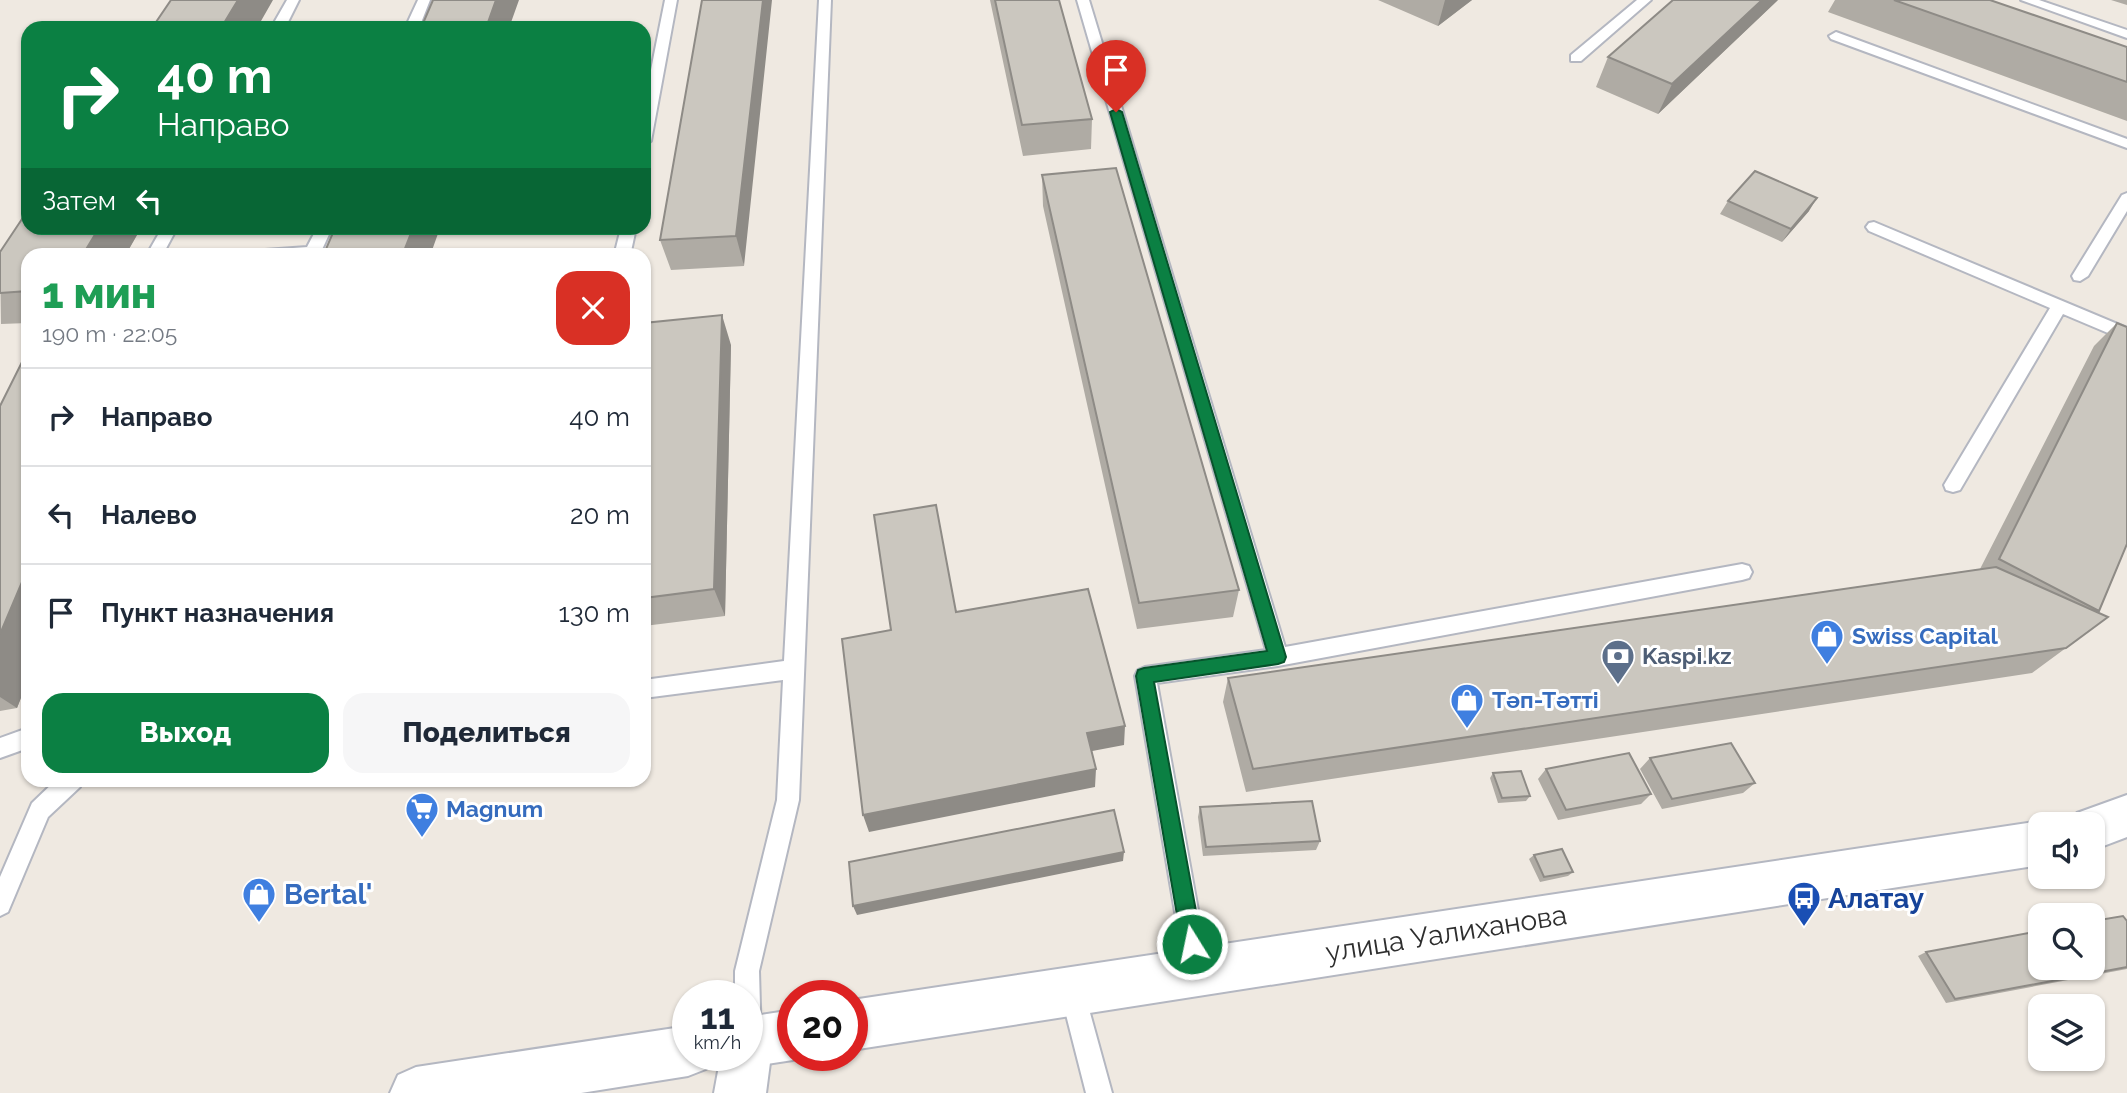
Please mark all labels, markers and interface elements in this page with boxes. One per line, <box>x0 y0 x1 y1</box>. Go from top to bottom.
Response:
pin <box>1086 40 1146 112</box>
text: 40 m <box>157 47 272 104</box>
icon: right <box>42 49 133 140</box>
icon: arrive <box>1097 51 1135 89</box>
text: Направо <box>157 106 289 143</box>
icon: left <box>130 182 168 220</box>
text: Затем <box>42 186 116 216</box>
text: 1 мин <box>42 269 156 318</box>
button: close <box>556 271 630 345</box>
text: 190 m · 22:05 <box>42 320 177 347</box>
icon: right <box>42 398 80 436</box>
text: Направо <box>101 402 212 432</box>
text: 40 m <box>569 402 630 432</box>
icon: left <box>42 496 80 534</box>
text: Налево <box>101 500 197 530</box>
text: 20 m <box>570 500 630 530</box>
icon: arrive <box>42 594 80 632</box>
text: Пункт назначения <box>101 598 334 628</box>
text: 130 m <box>559 598 630 628</box>
shop icon: Swiss Capital <box>1808 617 1846 666</box>
place label: Swiss Capital <box>1852 622 1999 649</box>
bank icon: Kaspi.kz <box>1599 637 1637 686</box>
place label: Kaspi.kz <box>1642 642 1732 669</box>
shop icon: Тәп-Тәтті <box>1448 681 1486 730</box>
place label: Тәп-Тәтті <box>1492 686 1599 713</box>
button: Выход <box>42 693 329 773</box>
button: Поделиться <box>343 693 630 773</box>
supermarket icon: Magnum <box>403 790 441 839</box>
place label: Magnum <box>446 795 543 822</box>
map controls <box>2028 812 2105 1071</box>
button: sound <box>2028 812 2105 889</box>
shop icon: Bertal' <box>240 875 278 924</box>
place label: Bertal' <box>284 878 372 911</box>
bus stop icon: Алатау <box>1785 879 1823 928</box>
place label: Алатау <box>1828 882 1925 915</box>
street label: улица Уалиханова <box>1323 898 1569 969</box>
button: search <box>2028 903 2105 980</box>
position arrow <box>1155 907 1229 981</box>
speed limit sign: 20 <box>777 980 868 1071</box>
button: layers <box>2028 994 2105 1071</box>
text: 11 <box>700 996 735 1037</box>
text: km/h <box>694 1032 741 1053</box>

